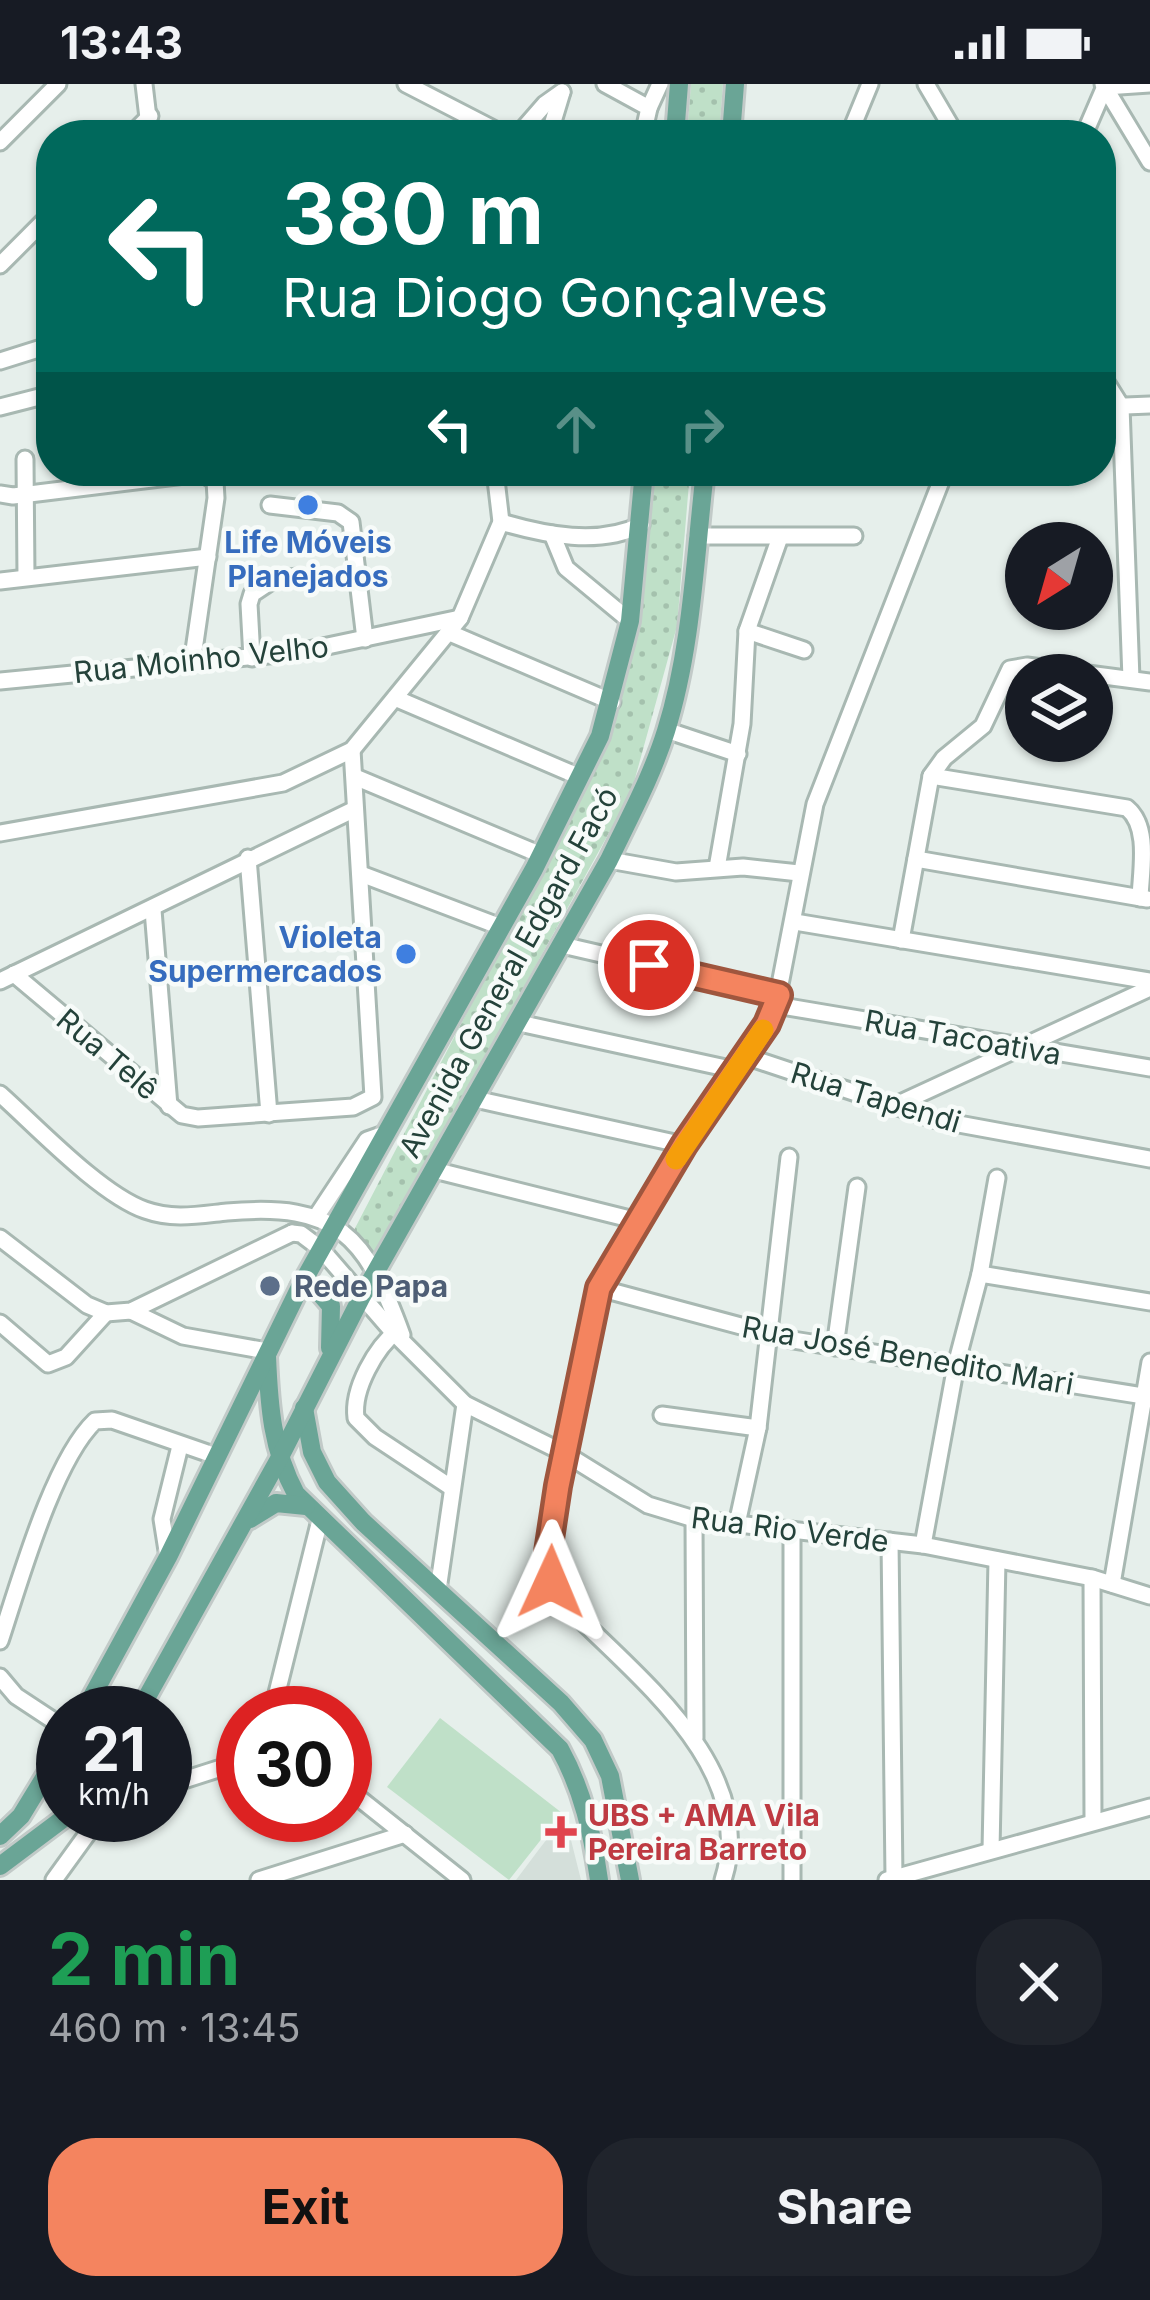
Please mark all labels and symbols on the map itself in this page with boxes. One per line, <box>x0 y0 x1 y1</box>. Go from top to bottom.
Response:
marker: Life Móveis Planejados <box>295 492 321 518</box>
north arrow <box>1005 522 1113 630</box>
place label: Life Móveis Planejados <box>224 524 392 594</box>
street label: Rua Moinho Velho <box>72 628 330 690</box>
street label: Avenida General Edgard Facó <box>391 780 625 1164</box>
pin <box>598 914 700 1016</box>
place label: Violeta Supermercados <box>148 919 382 989</box>
marker: Violeta Supermercados <box>393 941 419 967</box>
street label: Rua Telê <box>50 1001 166 1107</box>
street label: Rua Tacoativa <box>862 1002 1064 1072</box>
street label: Rua Tapendi <box>787 1054 965 1140</box>
place label: Rede Papa <box>294 1268 448 1304</box>
marker: Rede Papa <box>257 1273 283 1299</box>
street label: Rua José Benedito Mari <box>739 1308 1077 1402</box>
street label: Rua Rio Verde <box>689 1499 891 1559</box>
position arrow <box>488 1519 614 1645</box>
speed limit sign: 30 <box>216 1686 372 1842</box>
place label: UBS + AMA Vila Pereira Barreto <box>588 1797 820 1867</box>
marker: UBS + AMA Vila Pereira Barreto <box>545 1816 577 1848</box>

